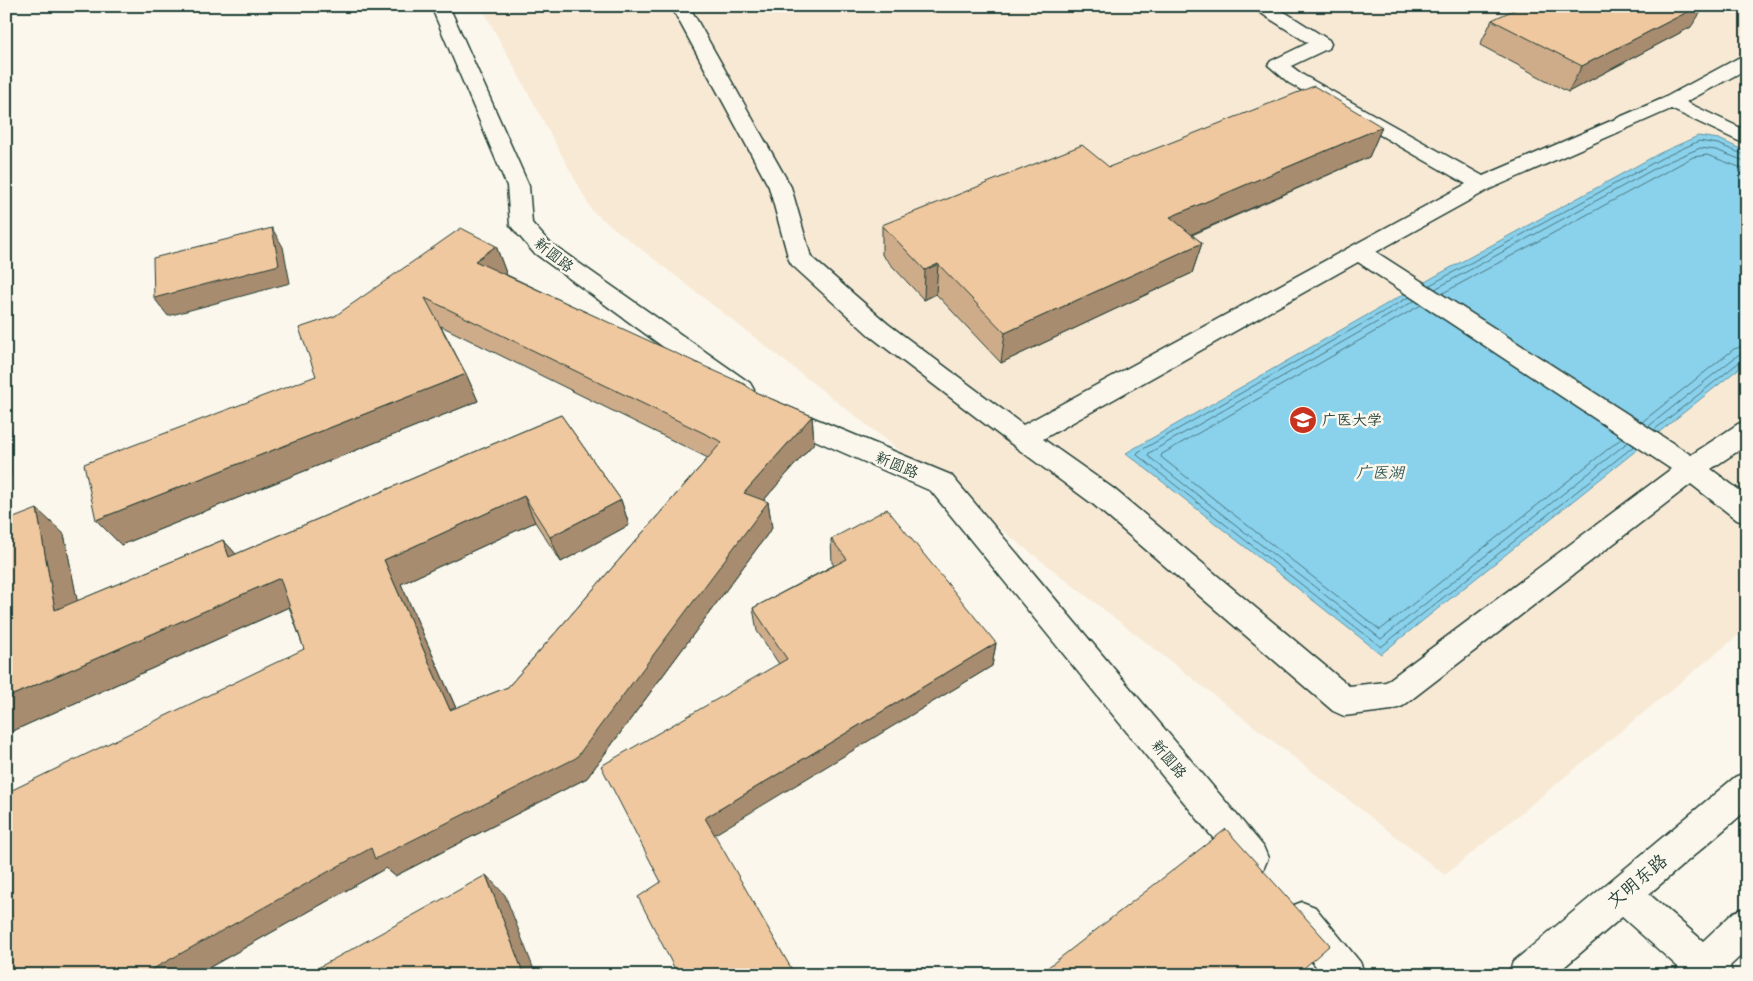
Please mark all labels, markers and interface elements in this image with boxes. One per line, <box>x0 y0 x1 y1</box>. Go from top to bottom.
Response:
street label: 新圆路 <box>530 232 578 277</box>
school or university icon: 广医大学 <box>1288 405 1318 435</box>
place label: 广医大学 <box>1322 409 1382 430</box>
street label: 新圆路 <box>872 446 922 483</box>
water label: 广医湖 <box>1356 461 1406 483</box>
street label: 新圆路 <box>1147 735 1192 783</box>
street label: 文明东路 <box>1601 848 1672 913</box>

